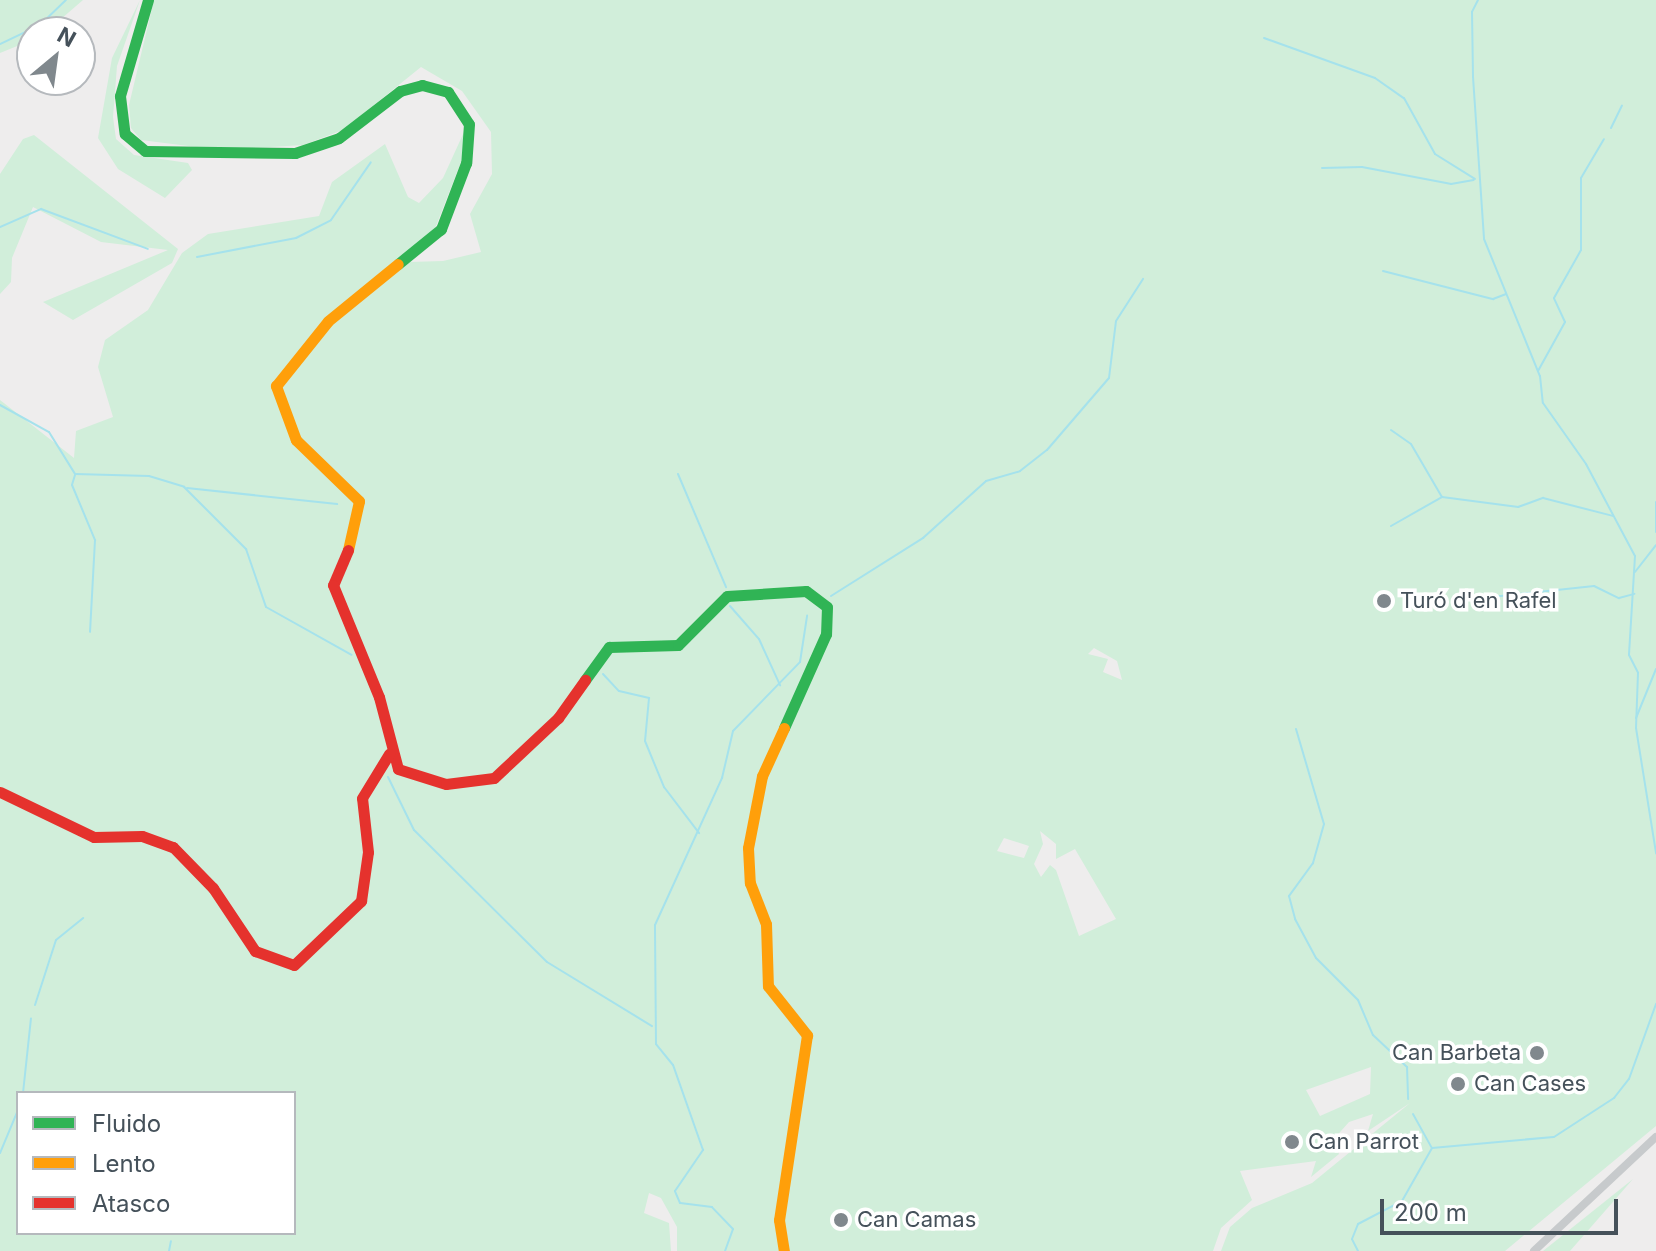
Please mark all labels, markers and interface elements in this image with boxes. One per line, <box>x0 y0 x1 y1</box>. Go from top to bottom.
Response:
north arrow <box>16 16 96 96</box>
text: N <box>53 21 80 52</box>
place label: Turó d'en Rafel <box>1400 588 1557 614</box>
marker: Turó d'en Rafel <box>1375 592 1393 610</box>
place label: Can Barbeta <box>1392 1040 1521 1066</box>
marker: Can Barbeta <box>1528 1044 1546 1062</box>
place label: Can Cases <box>1474 1071 1586 1097</box>
marker: Can Cases <box>1449 1075 1467 1093</box>
legend <box>16 1091 296 1235</box>
text: Fluido <box>92 1109 161 1138</box>
place label: Can Parrot <box>1308 1129 1419 1155</box>
marker: Can Parrot <box>1283 1133 1301 1151</box>
text: Lento <box>92 1149 156 1178</box>
scale bar <box>1384 1183 1622 1233</box>
text: Atasco <box>92 1189 170 1218</box>
text: 200 m <box>1394 1198 1467 1227</box>
place label: Can Camas <box>857 1207 976 1233</box>
marker: Can Camas <box>832 1211 850 1229</box>

